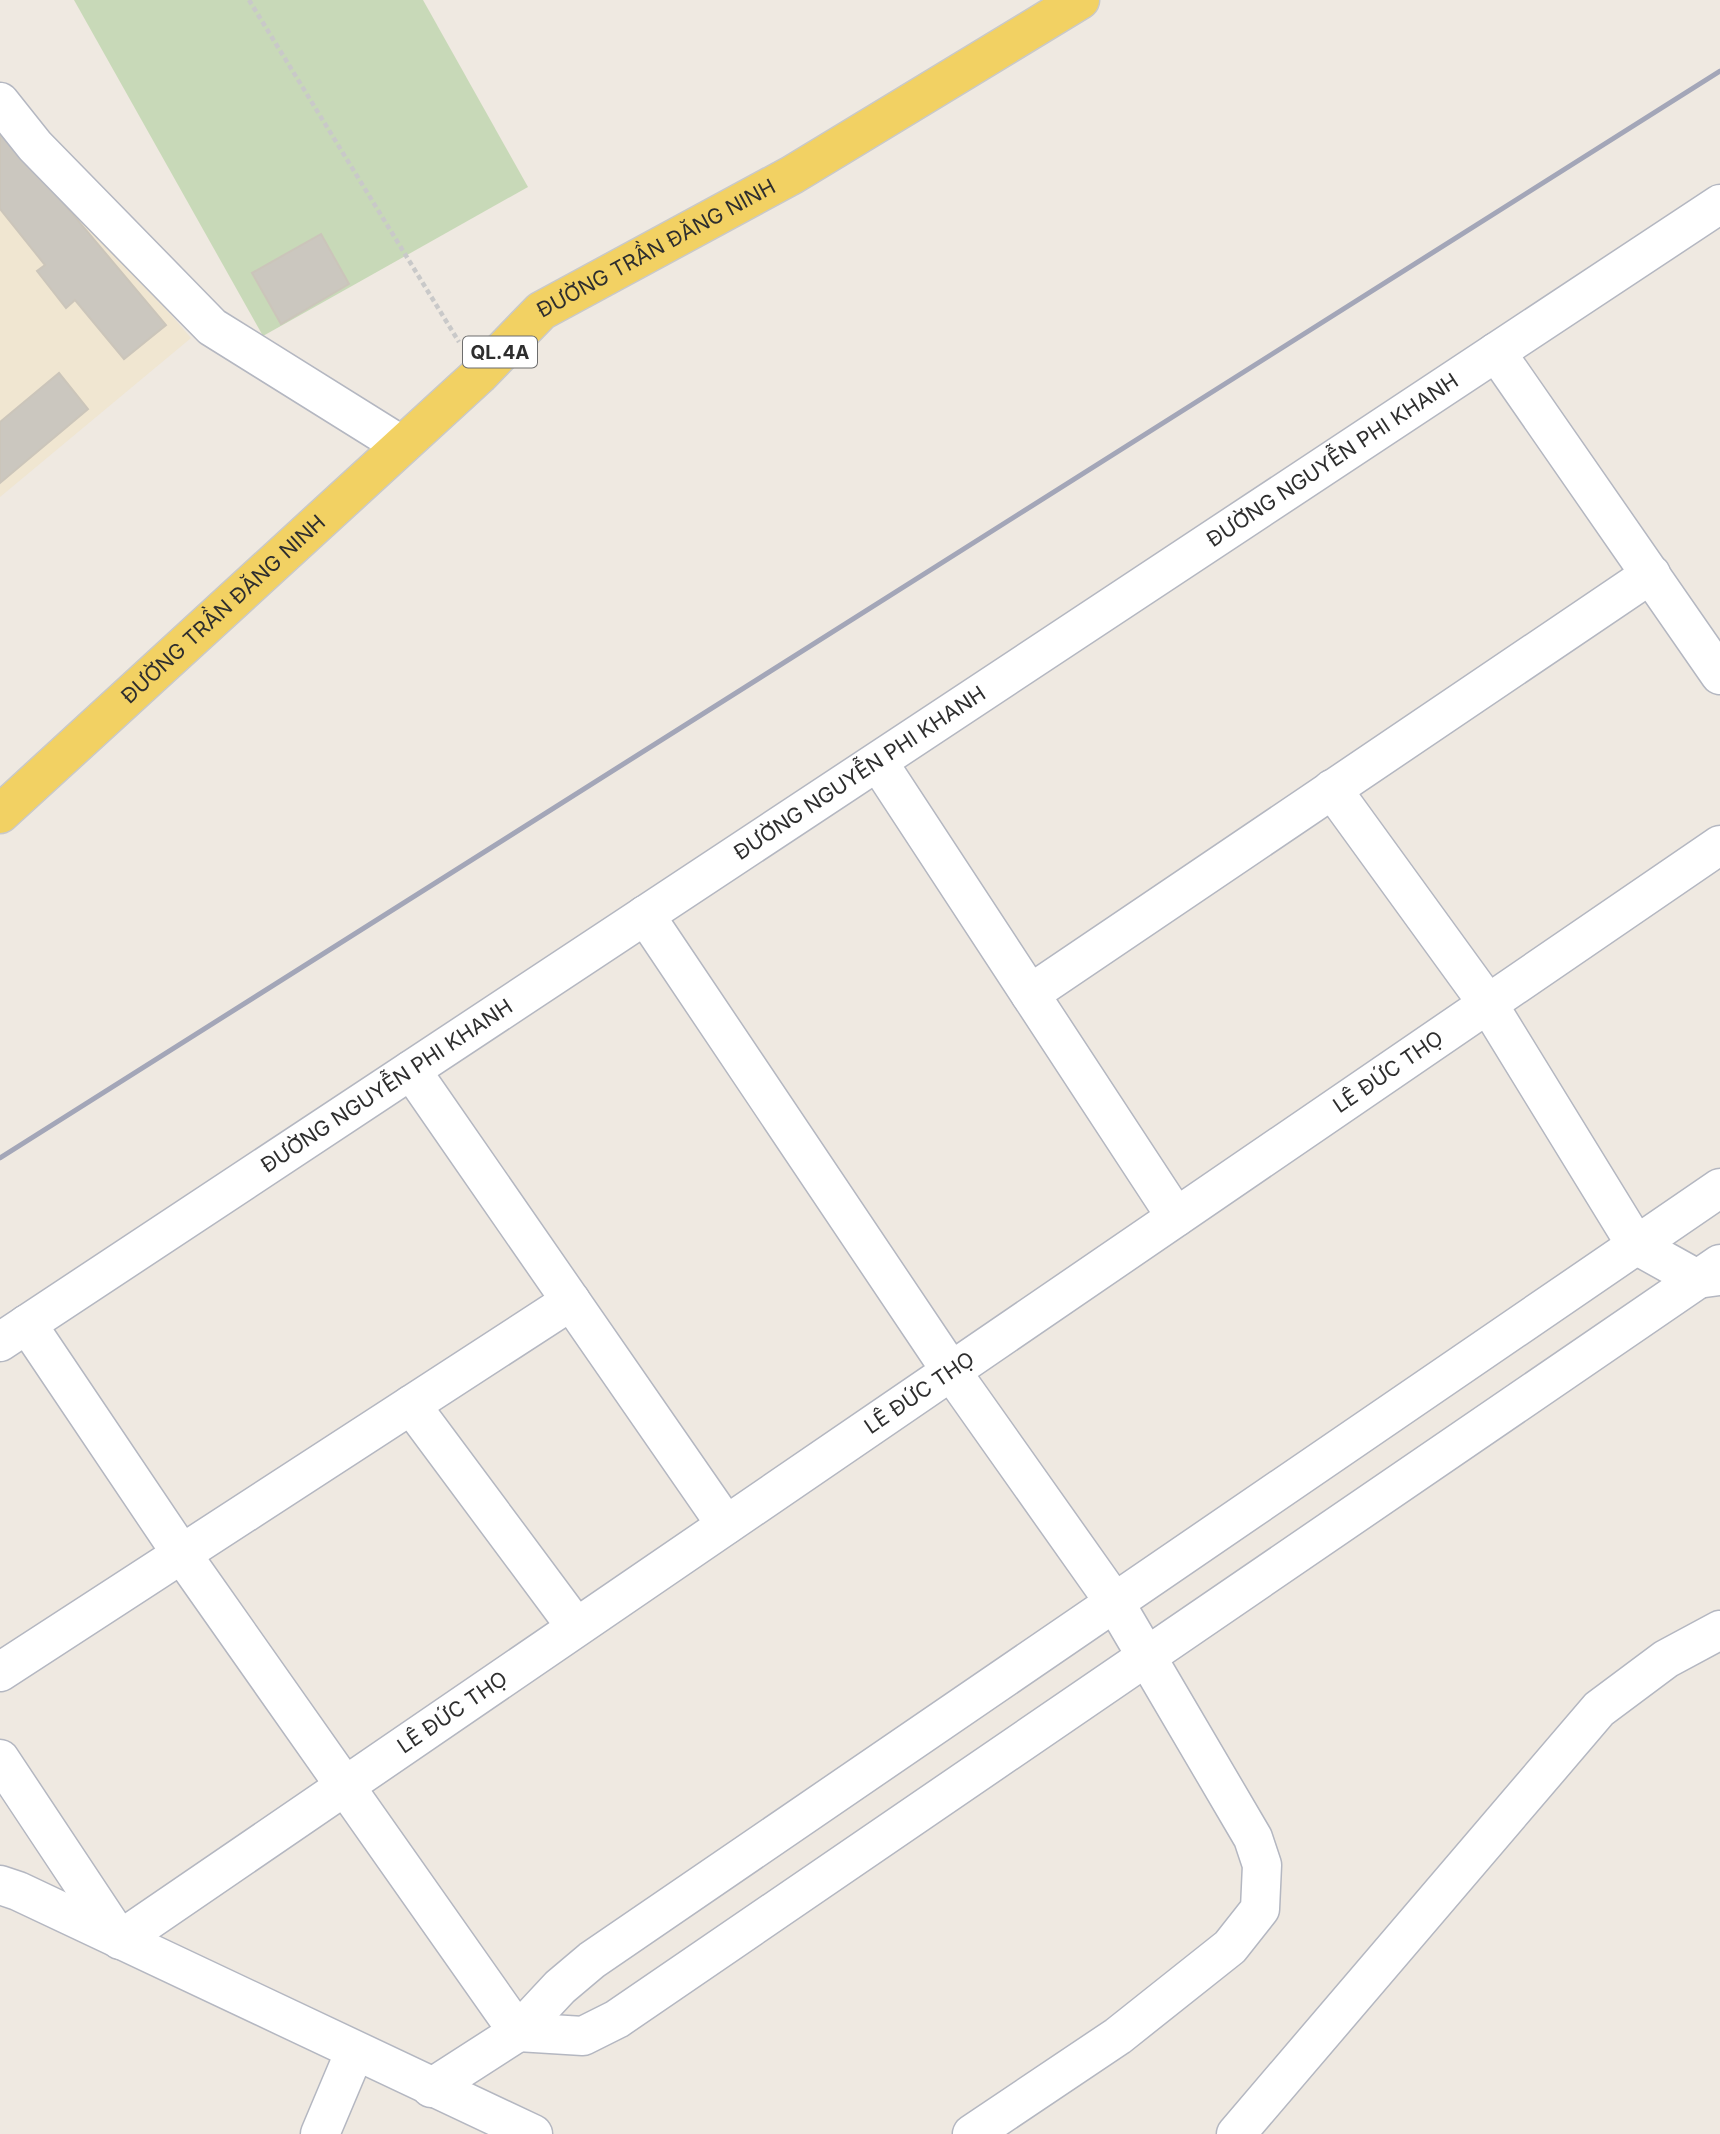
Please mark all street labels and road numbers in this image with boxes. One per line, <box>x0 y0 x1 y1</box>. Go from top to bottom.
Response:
street label: ĐƯỜNG TRẦN ĐĂNG NINH <box>533 173 780 323</box>
road number: QL.4A <box>463 336 537 368</box>
street label: ĐƯỜNG NGUYỄN PHI KHANH <box>1202 368 1463 552</box>
street label: ĐƯỜNG TRẦN ĐĂNG NINH <box>116 509 330 708</box>
street label: ĐƯỜNG NGUYỄN PHI KHANH <box>729 681 990 865</box>
street label: ĐƯỜNG NGUYỄN PHI KHANH <box>256 993 517 1178</box>
street label: LÊ ĐỨC THỌ <box>1328 1025 1448 1118</box>
street label: LÊ ĐỨC THỌ <box>860 1346 979 1439</box>
street label: LÊ ĐỨC THỌ <box>392 1666 512 1758</box>

